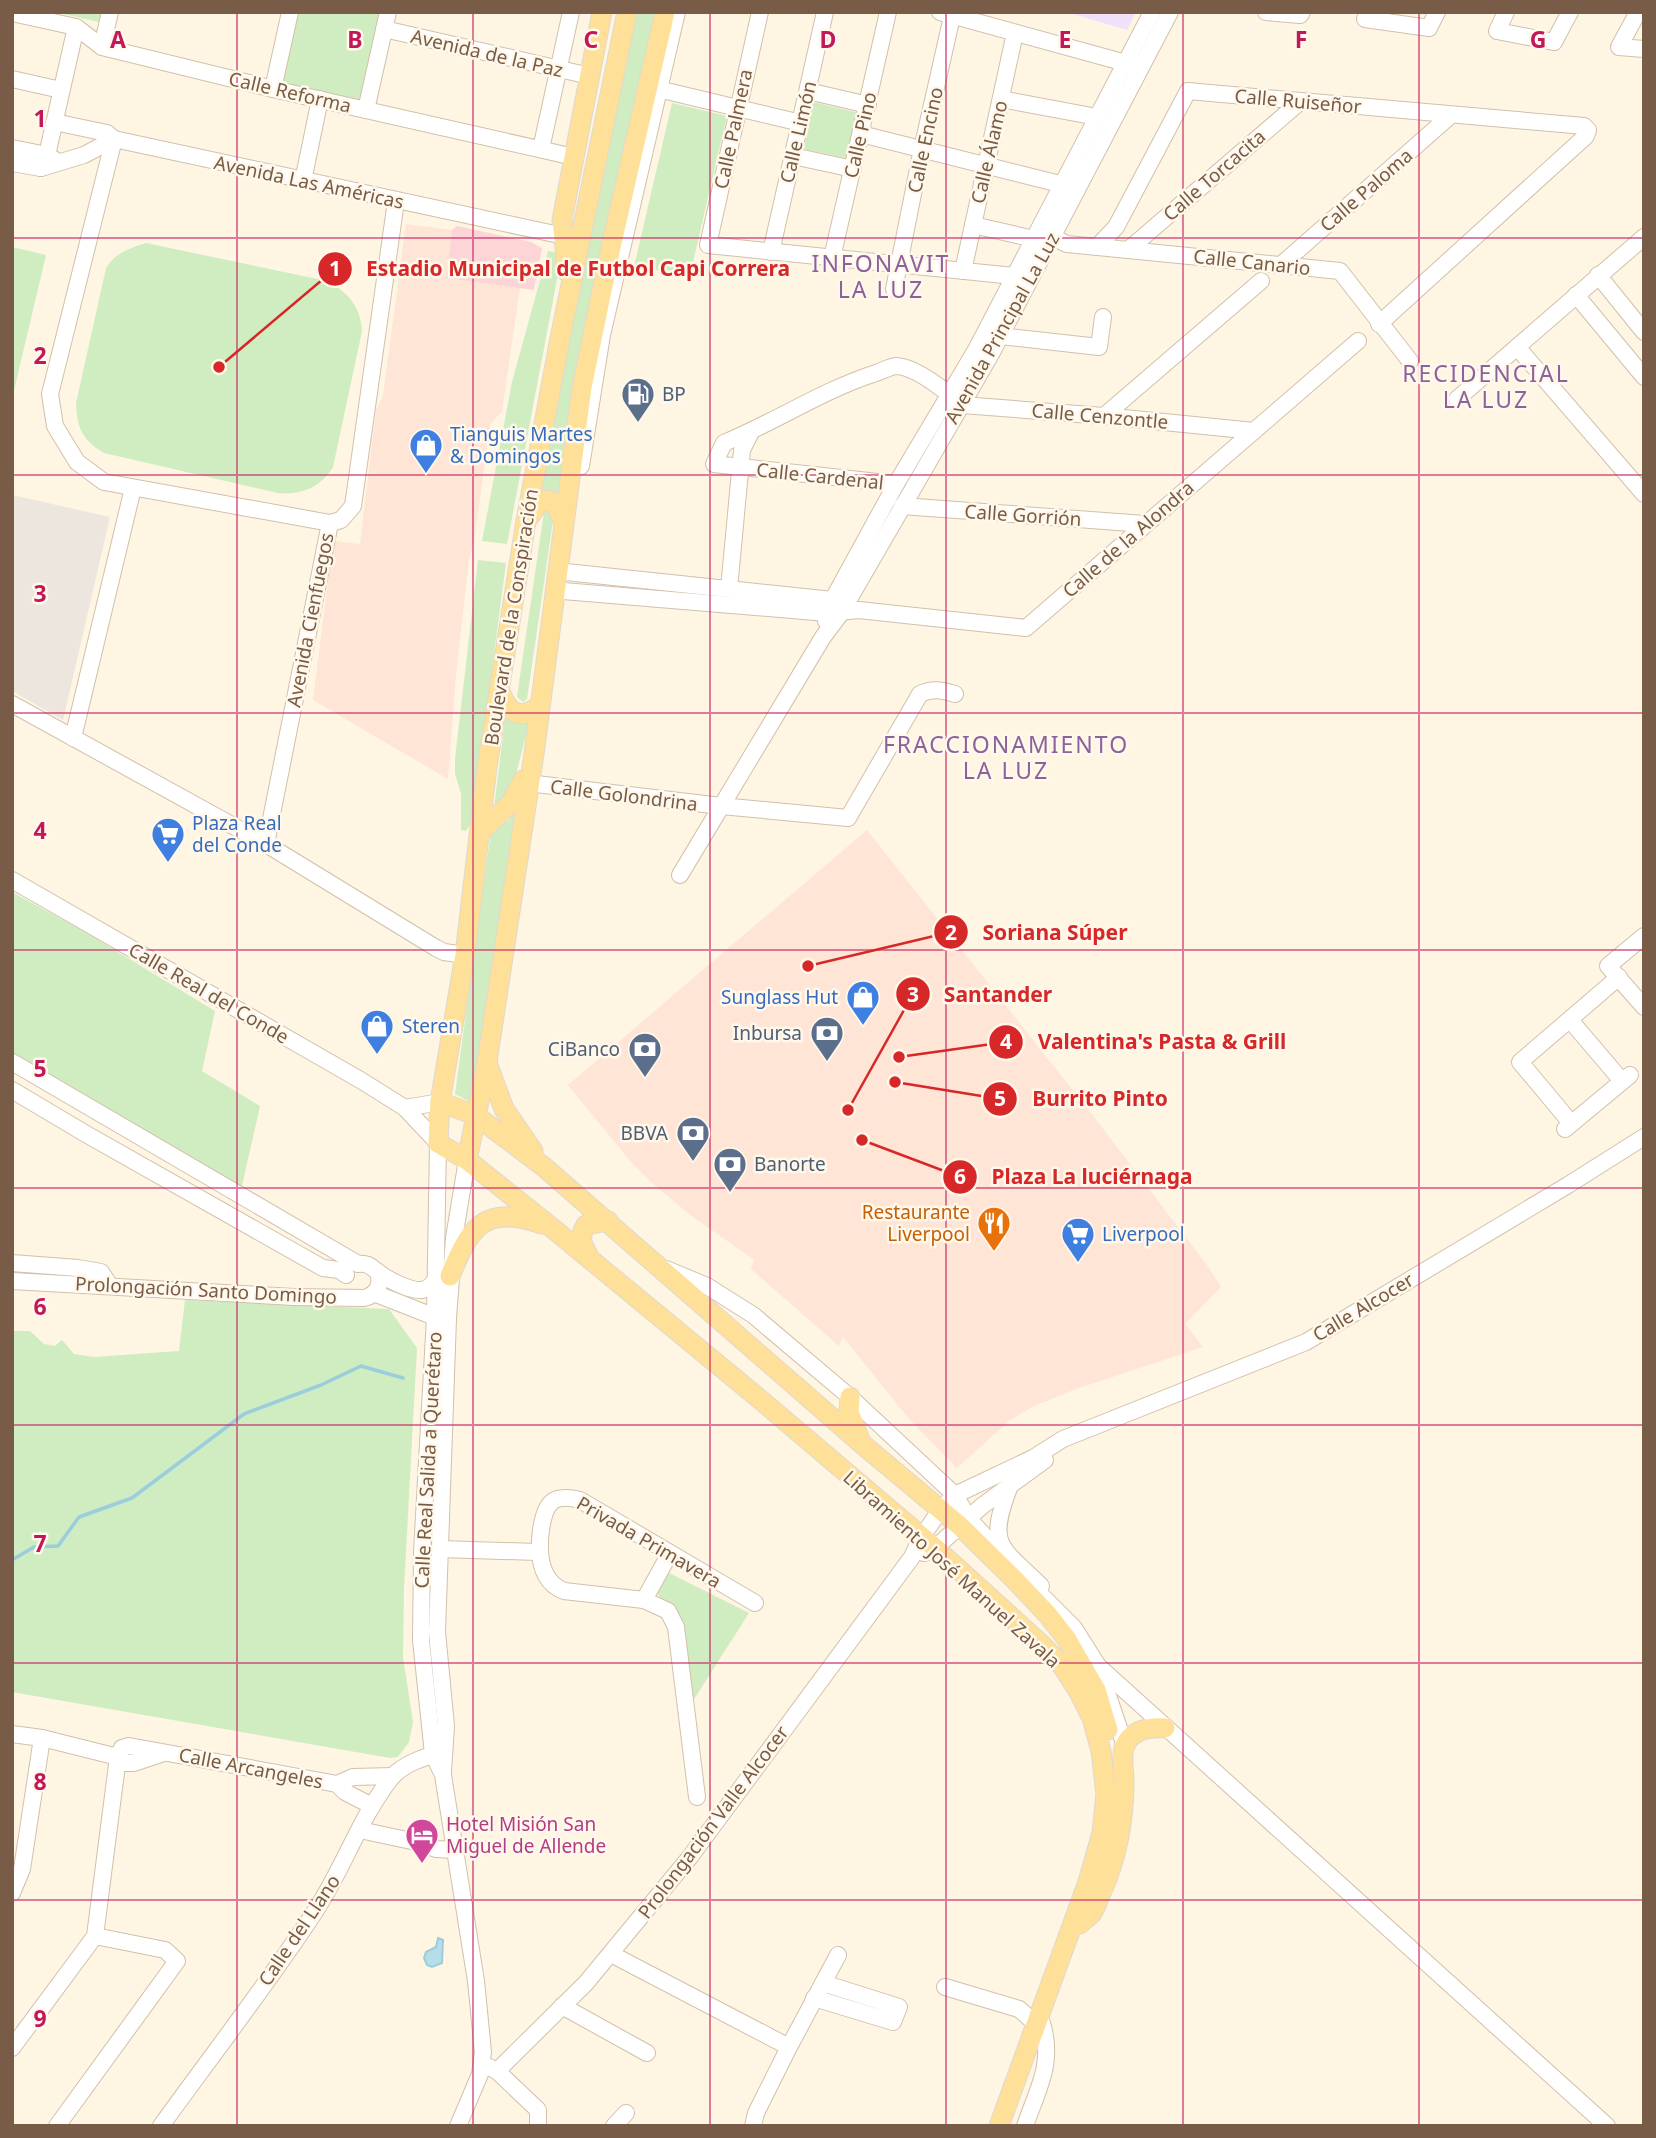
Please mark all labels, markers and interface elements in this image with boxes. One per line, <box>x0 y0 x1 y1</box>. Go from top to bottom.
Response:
text: A <box>110 23 126 55</box>
text: B <box>347 23 363 55</box>
street label: Avenida de la Paz <box>408 23 566 83</box>
text: C <box>584 23 599 55</box>
text: D <box>820 23 836 55</box>
text: E <box>1059 23 1071 55</box>
text: F <box>1295 23 1307 55</box>
text: G <box>1530 23 1546 55</box>
street label: Calle Reforma <box>226 65 354 119</box>
street label: Calle Palmera <box>708 67 758 191</box>
street label: Calle Limón <box>774 78 822 186</box>
street label: Calle Ruiseñor <box>1233 82 1363 120</box>
street label: Calle Encino <box>901 85 949 195</box>
street label: Calle Pino <box>837 89 883 181</box>
street label: Calle Álamo <box>965 98 1013 206</box>
text: 1 <box>33 102 47 134</box>
street label: Calle Torcacita <box>1157 123 1271 227</box>
street label: Calle Paloma <box>1314 142 1418 238</box>
street label: Avenida Las Américas <box>212 149 406 215</box>
street label: Avenida Principal La Luz <box>939 228 1065 428</box>
street label: Calle Canario <box>1192 243 1312 281</box>
district label: INFONAVIT LA LUZ <box>812 247 950 305</box>
callout: Estadio Municipal de Futbol Capi Correra <box>317 248 804 290</box>
text: 1 <box>329 254 341 282</box>
text: Estadio Municipal de Futbol Capi Correra <box>366 254 790 282</box>
text: 2 <box>33 339 47 371</box>
district label: RECIDENCIAL LA LUZ <box>1402 357 1570 415</box>
fuel station icon: BP <box>619 375 657 424</box>
place label: BP <box>662 381 686 407</box>
street label: Calle Cenzontle <box>1031 397 1169 435</box>
place label: Tianguis Martes & Domingos <box>450 421 593 469</box>
shop icon: Tianguis Martes & Domingos <box>407 426 445 475</box>
street label: Calle Cardenal <box>755 456 885 496</box>
street label: Calle de la Alondra <box>1057 475 1199 603</box>
street label: Boulevard de la Conspiración <box>478 487 544 747</box>
street label: Calle Gorrión <box>964 498 1082 532</box>
street label: Avenida Cienfuegos <box>280 531 340 709</box>
text: 3 <box>33 577 47 609</box>
district label: FRACCIONAMIENTO LA LUZ <box>883 728 1129 786</box>
street label: Calle Golondrina <box>549 773 699 817</box>
place label: Plaza Real del Conde <box>192 810 282 858</box>
text: 4 <box>33 814 47 846</box>
supermarket icon: Plaza Real del Conde <box>149 815 187 864</box>
callout: Soriana Súper <box>934 911 1142 953</box>
text: 2 <box>945 918 957 946</box>
text: Soriana Súper <box>982 918 1128 946</box>
street label: Calle Real del Conde <box>124 936 294 1050</box>
callout: Santander <box>895 973 1067 1015</box>
shop icon: Sunglass Hut <box>844 978 882 1027</box>
text: 3 <box>907 980 919 1008</box>
text: Santander <box>944 980 1053 1008</box>
place label: Sunglass Hut <box>721 984 838 1010</box>
shop icon: Steren <box>358 1007 396 1056</box>
place label: Steren <box>402 1013 460 1039</box>
bank icon: Inbursa <box>808 1014 846 1063</box>
place label: Inbursa <box>733 1020 802 1046</box>
callout: Valentina's Pasta & Grill <box>989 1021 1300 1063</box>
text: 4 <box>1000 1027 1012 1055</box>
text: Valentina's Pasta & Grill <box>1038 1027 1286 1055</box>
bank icon: CiBanco <box>626 1030 664 1079</box>
place label: CiBanco <box>548 1036 620 1062</box>
text: 5 <box>33 1052 47 1084</box>
callout: Burrito Pinto <box>983 1078 1181 1120</box>
text: 5 <box>994 1084 1006 1112</box>
text: Burrito Pinto <box>1032 1084 1168 1112</box>
bank icon: BBVA <box>674 1114 712 1163</box>
place label: BBVA <box>621 1120 669 1146</box>
bank icon: Banorte <box>711 1145 749 1194</box>
place label: Banorte <box>754 1151 826 1177</box>
callout: Plaza La luciérnaga <box>943 1156 1207 1198</box>
text: 6 <box>954 1162 966 1190</box>
text: Plaza La luciérnaga <box>991 1162 1193 1190</box>
place label: Restaurante Liverpool <box>862 1199 970 1247</box>
restaurant icon: Restaurante Liverpool <box>975 1204 1013 1253</box>
supermarket icon: Liverpool <box>1059 1215 1097 1264</box>
place label: Liverpool <box>1102 1221 1185 1247</box>
street label: Calle Alcocer <box>1308 1267 1418 1347</box>
street label: Prolongación Santo Domingo <box>74 1270 338 1310</box>
text: 6 <box>33 1290 47 1322</box>
street label: Calle Real Salida a Querétaro <box>408 1331 448 1589</box>
street label: Libramiento José Manuel Zavala <box>838 1464 1066 1674</box>
street label: Privada Primavera <box>572 1490 726 1594</box>
text: 7 <box>33 1527 47 1559</box>
street label: Prolongación Valle Alcocer <box>632 1720 794 1924</box>
street label: Calle Arcangeles <box>177 1741 325 1795</box>
text: 8 <box>33 1765 47 1797</box>
place label: Hotel Misión San Miguel de Allende <box>446 1811 606 1859</box>
hotel icon: Hotel Misión San Miguel de Allende <box>403 1816 441 1865</box>
street label: Calle del Llano <box>252 1869 346 1991</box>
text: 9 <box>33 2002 47 2034</box>

